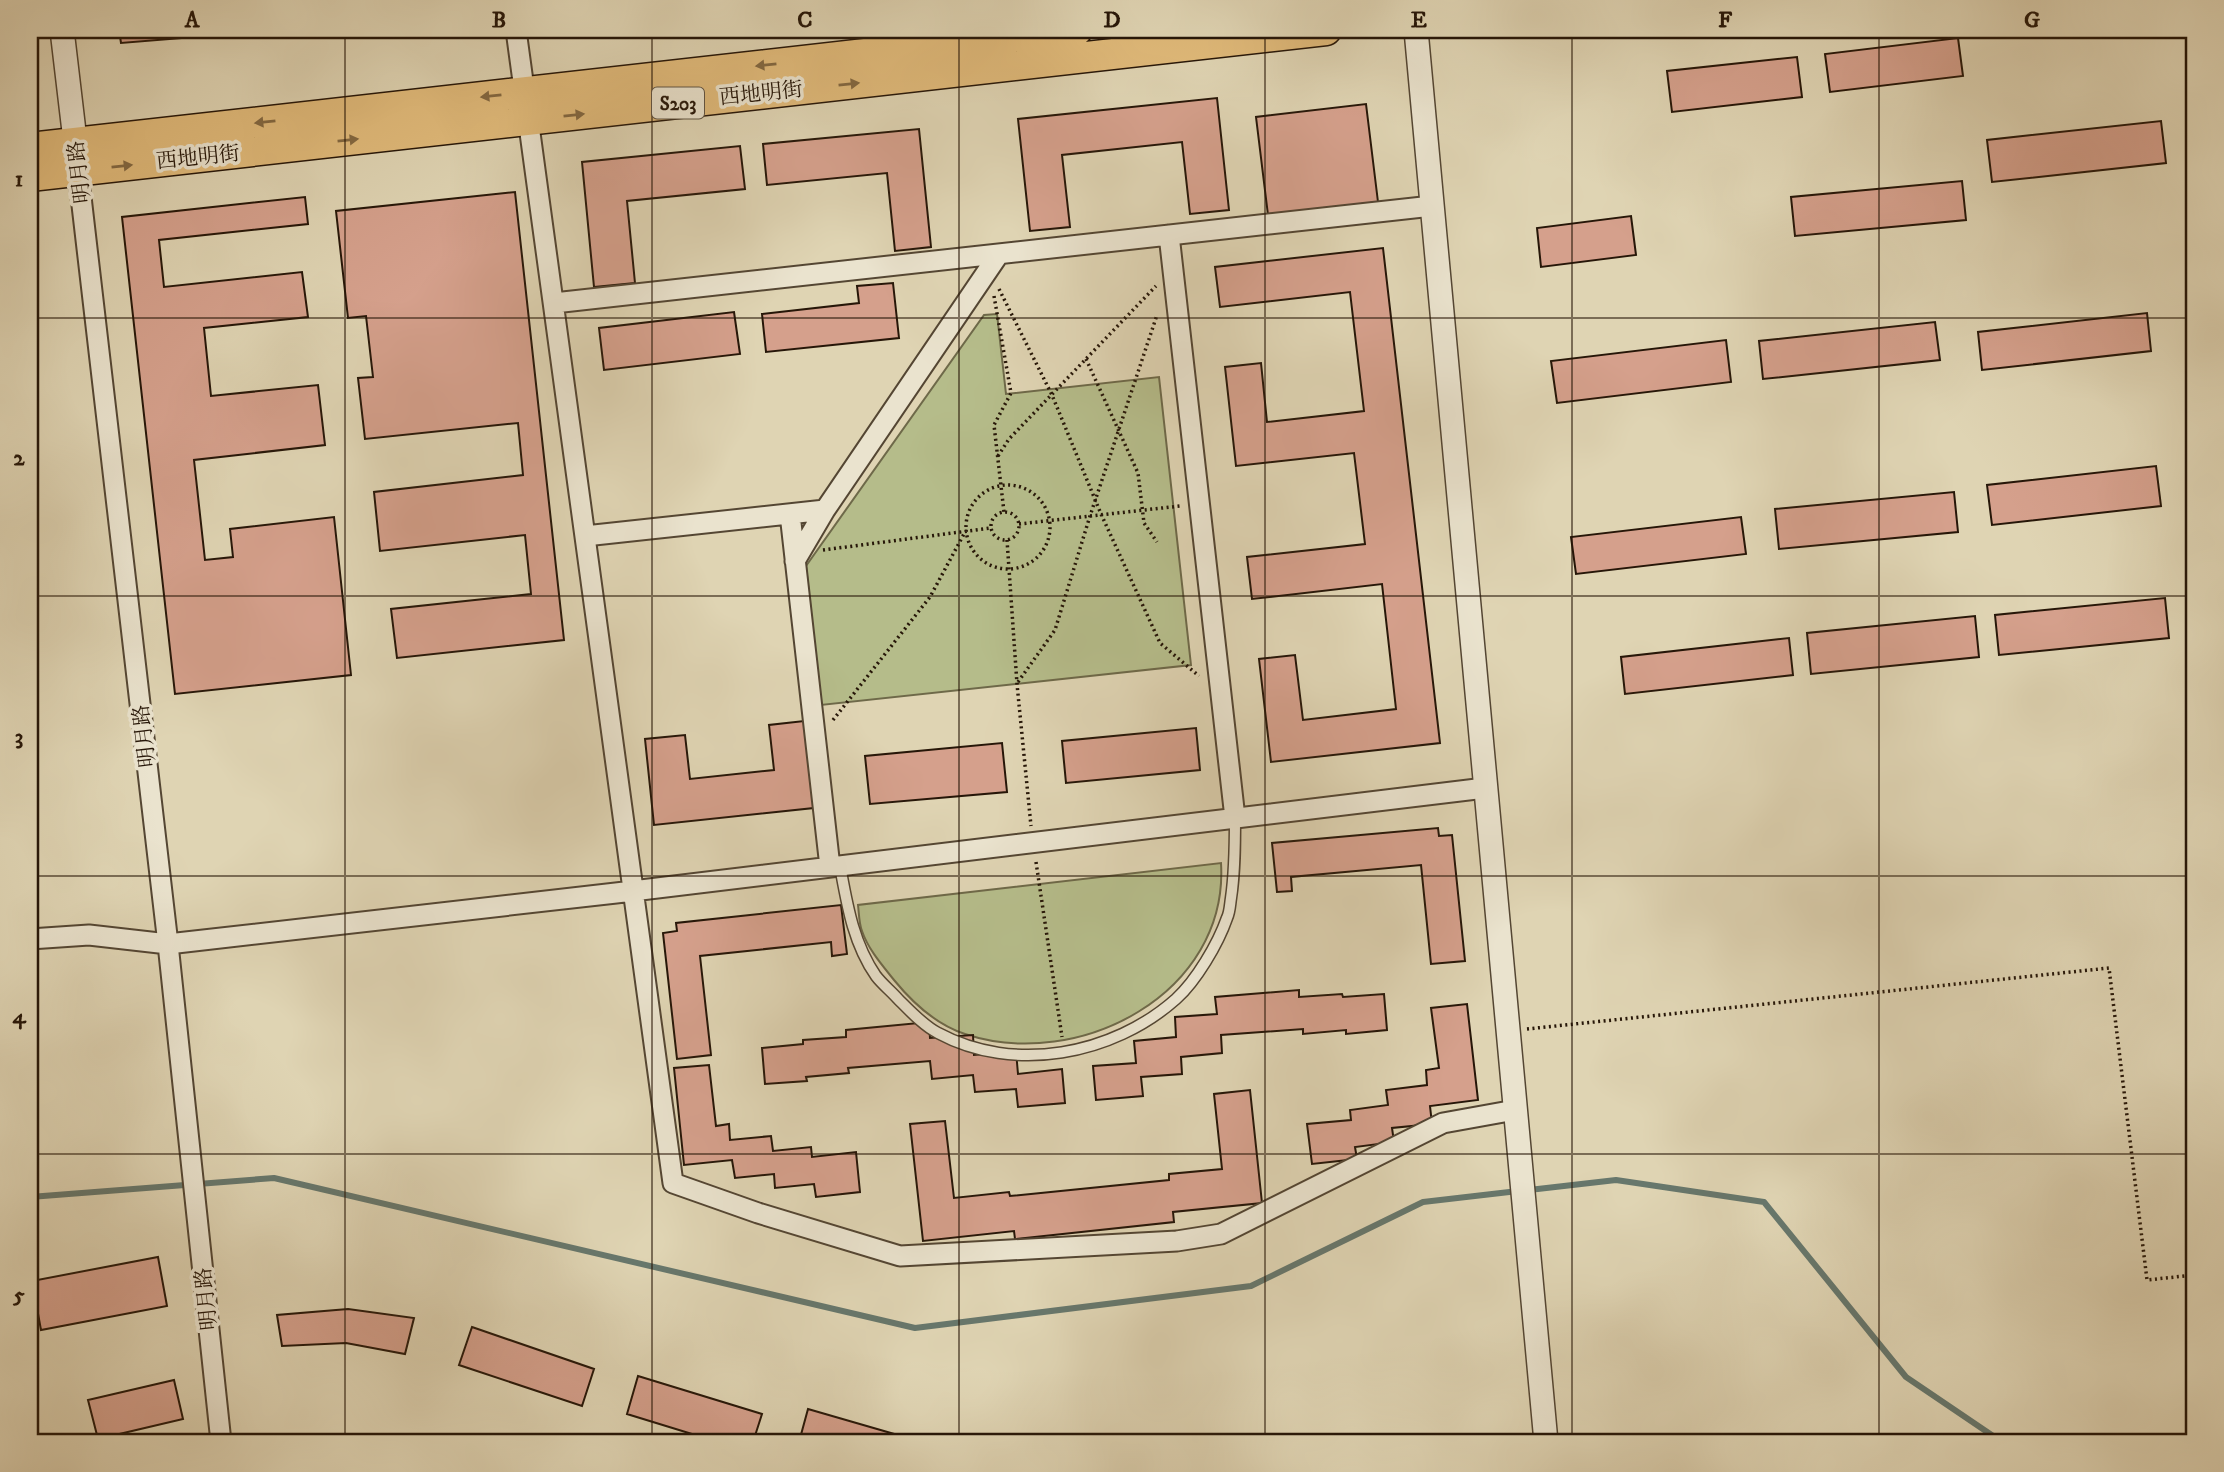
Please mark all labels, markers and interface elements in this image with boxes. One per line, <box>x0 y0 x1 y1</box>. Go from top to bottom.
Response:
text: A <box>184 6 201 35</box>
text: B <box>492 6 506 35</box>
text: C <box>797 6 813 35</box>
text: D <box>1103 6 1121 35</box>
text: E <box>1411 6 1427 35</box>
text: F <box>1718 6 1733 35</box>
text: G <box>2024 6 2040 35</box>
one-way arrow <box>754 60 776 71</box>
street label: 西地明街 <box>718 77 804 111</box>
one-way arrow <box>838 78 860 89</box>
road number: S203 <box>652 88 704 118</box>
one-way arrow <box>480 91 502 102</box>
one-way arrow <box>563 109 585 120</box>
one-way arrow <box>254 116 276 127</box>
one-way arrow <box>337 135 359 146</box>
street label: 明月路 <box>63 139 97 205</box>
street label: 西地明街 <box>155 141 241 175</box>
one-way arrow <box>111 160 133 171</box>
text: 1 <box>15 165 23 194</box>
text: 2 <box>13 444 25 473</box>
street label: 明月路 <box>128 703 162 769</box>
text: 3 <box>15 723 23 752</box>
text: 4 <box>12 1002 27 1031</box>
street label: 明月路 <box>191 1266 223 1332</box>
text: 5 <box>12 1281 25 1310</box>

